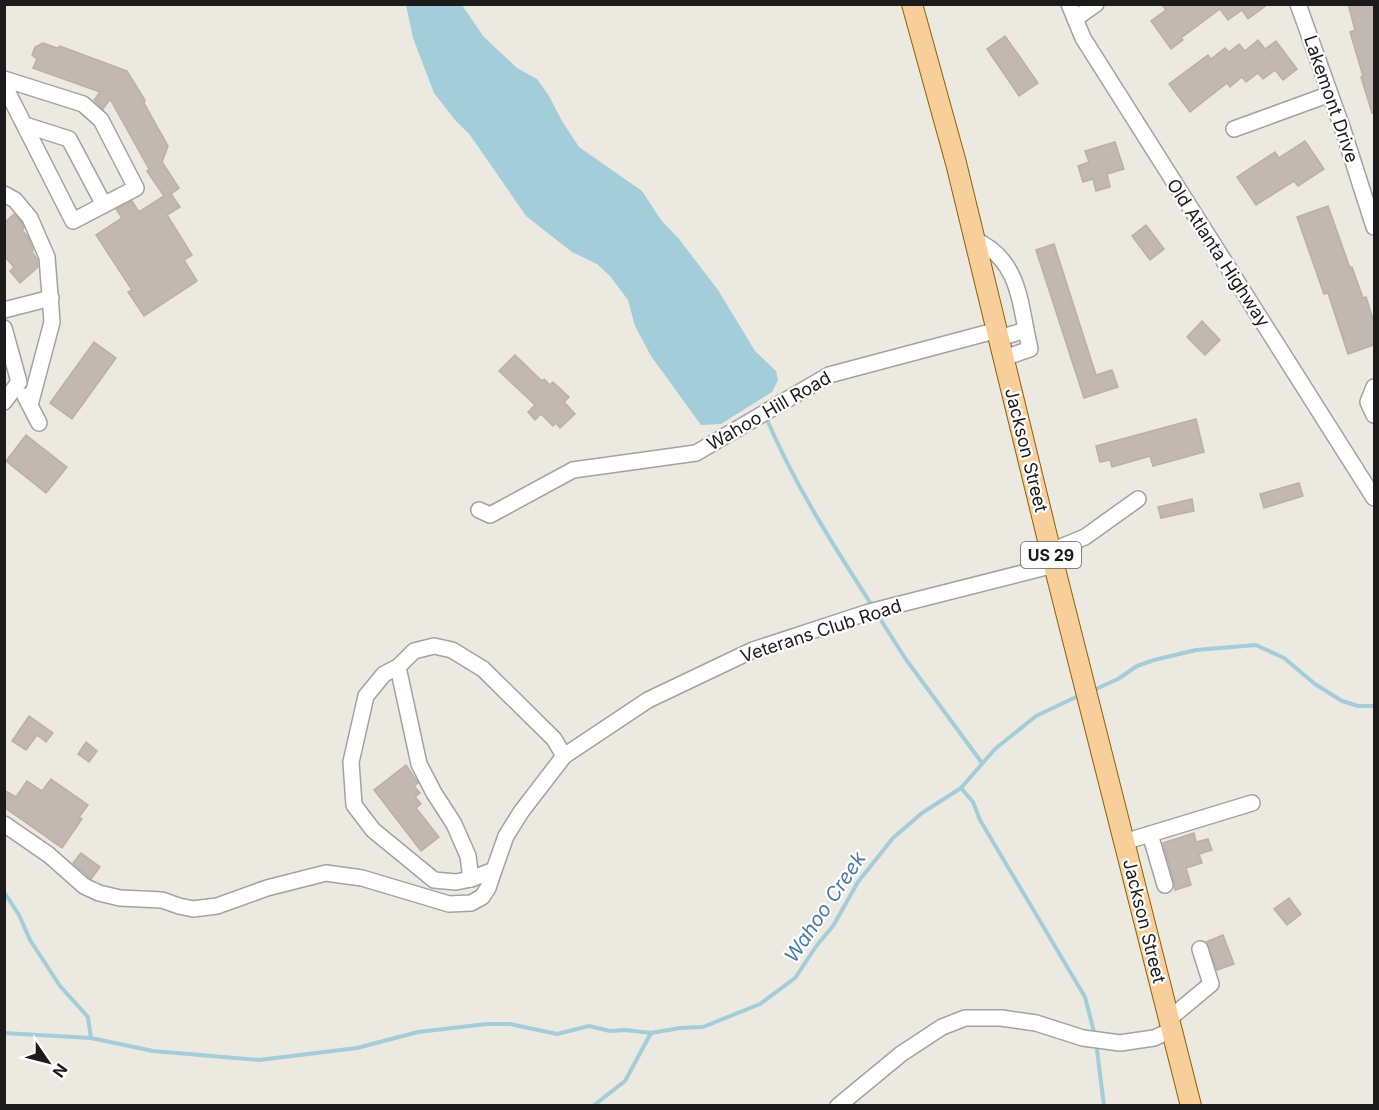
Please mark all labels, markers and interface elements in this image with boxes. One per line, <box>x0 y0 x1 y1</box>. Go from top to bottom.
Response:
street label: Lakemont Drive <box>1300 33 1363 165</box>
street label: Old Atlanta Highway <box>1163 175 1274 331</box>
street label: Wahoo Hill Road <box>703 367 834 454</box>
street label: Jackson Street <box>1001 386 1052 514</box>
road number: US 29 <box>1021 542 1081 568</box>
street label: Veterans Club Road <box>738 595 904 666</box>
water label: Wahoo Creek <box>779 846 871 967</box>
street label: Jackson Street <box>1119 857 1170 985</box>
north arrow <box>18 1032 78 1092</box>
text: N <box>49 1060 72 1081</box>

